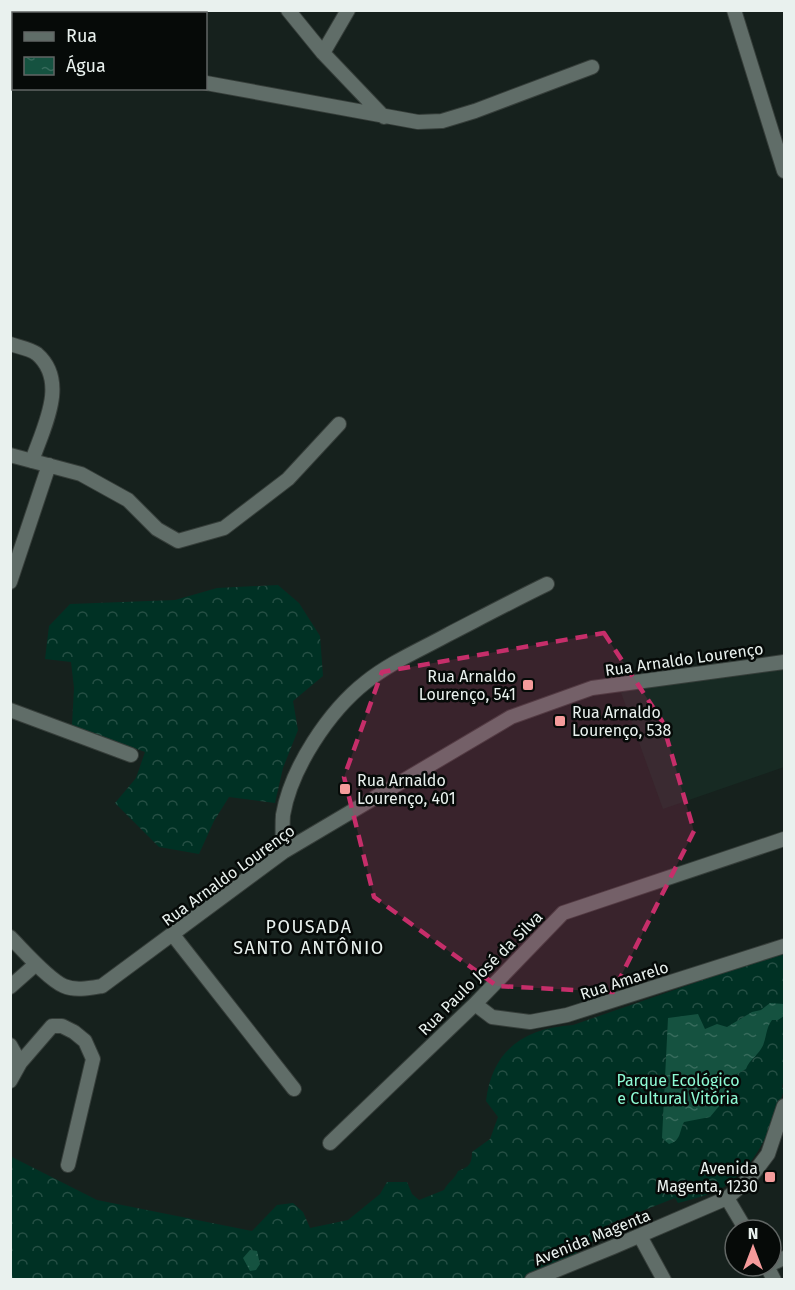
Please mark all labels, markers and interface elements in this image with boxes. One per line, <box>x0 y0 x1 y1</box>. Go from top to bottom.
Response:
legend <box>12 12 207 90</box>
text: Rua <box>66 25 97 47</box>
text: Água <box>66 54 106 77</box>
street label: Rua Arnaldo Lourenço <box>604 639 765 681</box>
place label: Rua Arnaldo Lourenço, 541 <box>419 667 516 705</box>
marker: Rua Arnaldo Lourenço, 541 <box>521 678 535 692</box>
place label: Rua Arnaldo Lourenço, 538 <box>572 703 671 741</box>
marker: Rua Arnaldo Lourenço, 538 <box>553 714 567 728</box>
place label: Rua Arnaldo Lourenço, 401 <box>357 771 456 809</box>
marker: Rua Arnaldo Lourenço, 401 <box>338 782 352 796</box>
street label: Rua Arnaldo Lourenço <box>158 821 299 931</box>
street label: Rua Paulo José da Silva <box>414 907 546 1039</box>
district label: POUSADA SANTO ANTÔNIO <box>233 916 385 959</box>
street label: Rua Amarelo <box>578 957 671 1004</box>
park label: Parque Ecológico e Cultural Vitória <box>616 1071 740 1108</box>
place label: Avenida Magenta, 1230 <box>657 1159 758 1196</box>
marker: Avenida Magenta, 1230 <box>763 1170 777 1184</box>
street label: Avenida Magenta <box>531 1205 653 1269</box>
north arrow <box>723 1218 783 1278</box>
text: N <box>748 1224 758 1243</box>

